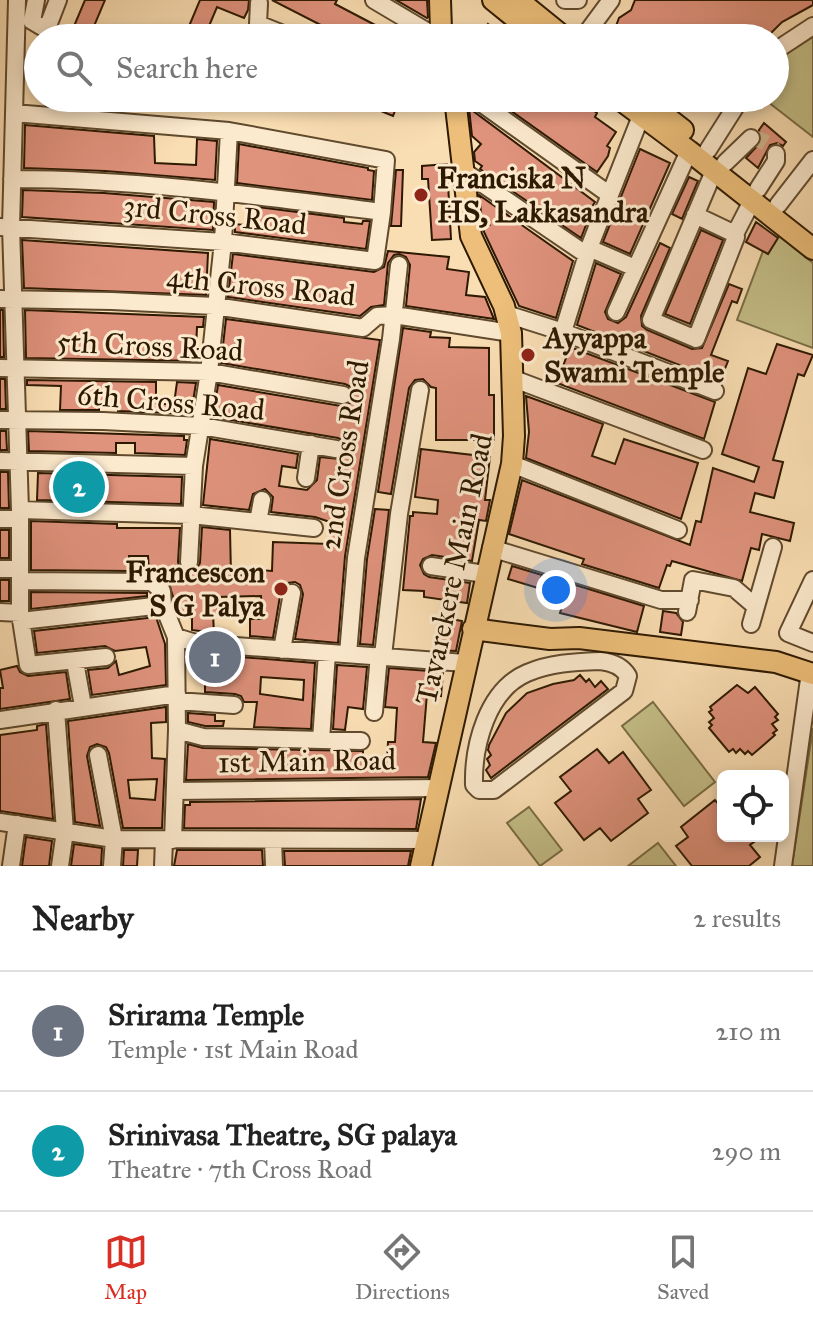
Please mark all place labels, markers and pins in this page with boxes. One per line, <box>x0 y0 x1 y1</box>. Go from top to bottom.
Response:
place label: Franciska N HS, Lakkasandra <box>437 160 650 230</box>
marker: Franciska N HS, Lakkasandra <box>412 186 430 204</box>
place label: Ayyappa Swami Temple <box>542 320 725 390</box>
marker: Ayyappa Swami Temple <box>519 346 537 364</box>
pin: 2 <box>53 457 105 517</box>
place label: Francescon S G Palya <box>126 554 266 624</box>
marker: Francescon S G Palya <box>272 580 290 598</box>
pin: 1 <box>189 627 241 687</box>

